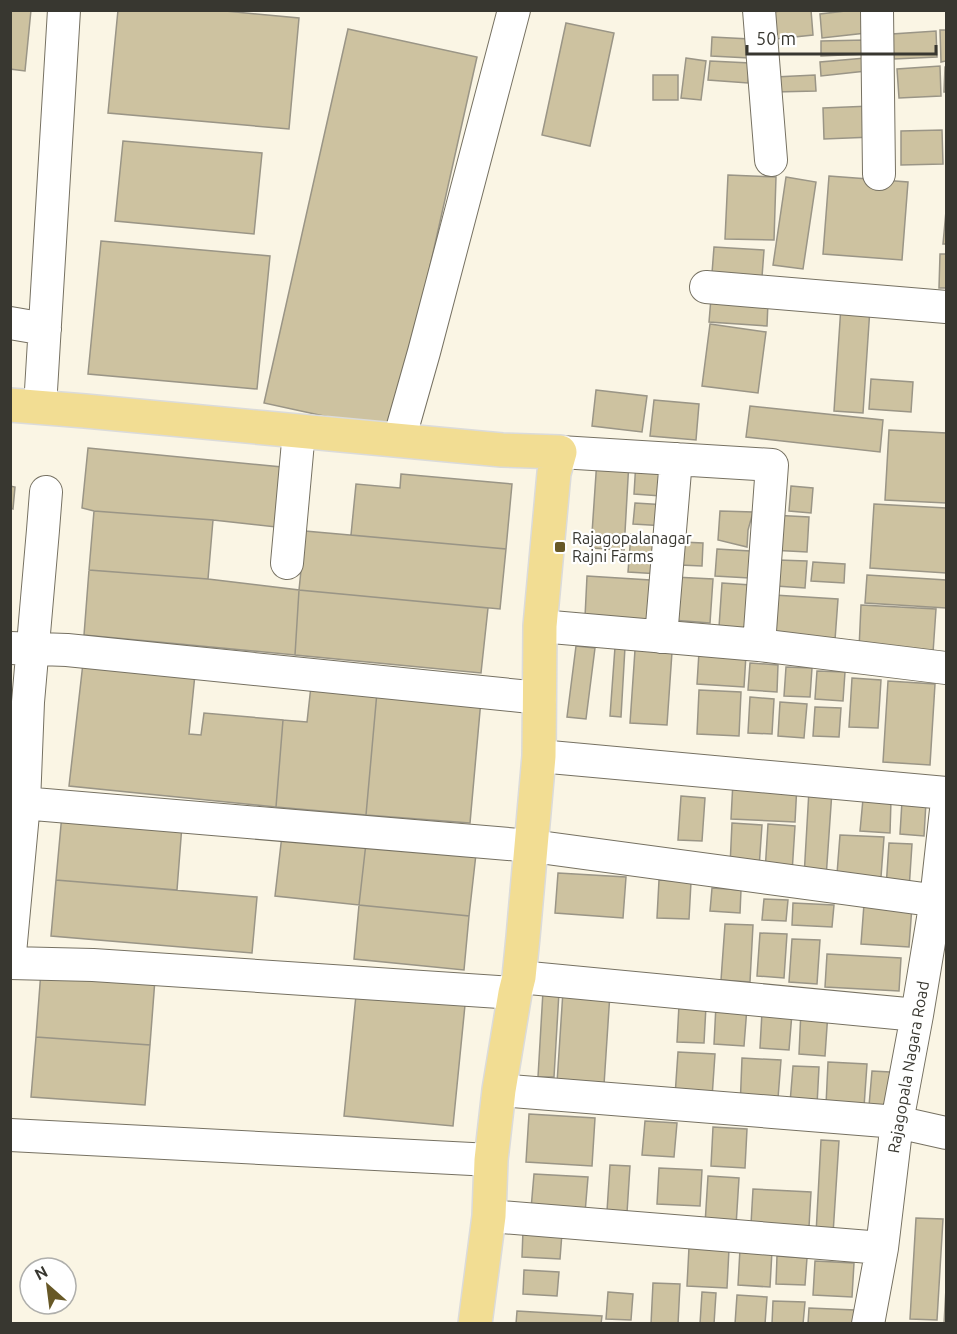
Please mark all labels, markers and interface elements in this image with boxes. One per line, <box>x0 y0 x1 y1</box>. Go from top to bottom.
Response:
scale bar <box>747 18 936 56</box>
text: 50 m <box>756 28 796 48</box>
place label: Rajagopalanagar Rajni Farms <box>572 529 692 565</box>
marker: Rajagopalanagar Rajni Farms <box>553 540 567 554</box>
street label: Rajagopala Nagara Road <box>884 980 932 1154</box>
north arrow <box>18 1256 78 1316</box>
text: N <box>31 1262 50 1284</box>

